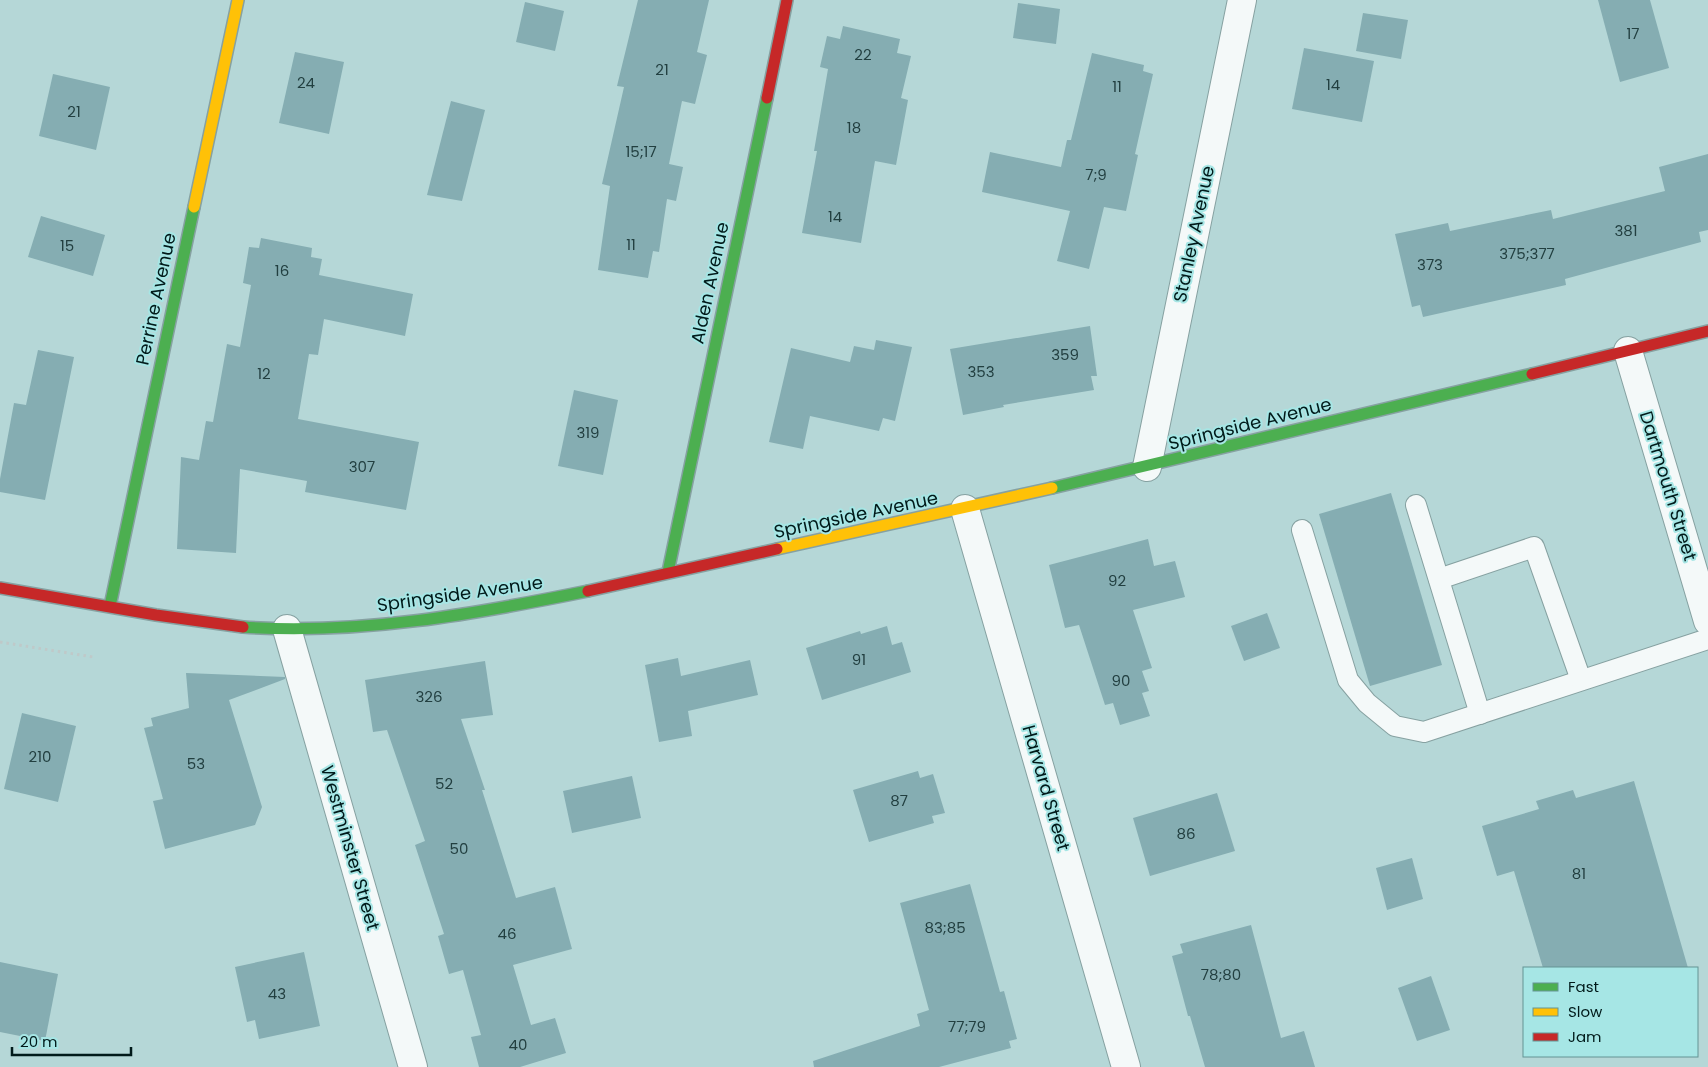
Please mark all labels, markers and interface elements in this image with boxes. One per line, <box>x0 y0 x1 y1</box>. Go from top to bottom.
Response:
house number: 17 <box>1627 23 1640 44</box>
house number: 22 <box>854 44 872 65</box>
house number: 21 <box>655 59 669 80</box>
house number: 24 <box>297 72 315 93</box>
house number: 14 <box>1326 74 1340 95</box>
house number: 11 <box>1112 76 1122 97</box>
house number: 21 <box>67 101 81 122</box>
house number: 18 <box>847 117 861 138</box>
house number: 15;17 <box>625 141 657 162</box>
street label: Stanley Avenue <box>1167 163 1220 304</box>
house number: 7;9 <box>1085 164 1107 185</box>
house number: 14 <box>828 206 842 227</box>
street label: Alden Avenue <box>684 220 735 346</box>
house number: 381 <box>1614 220 1638 241</box>
street label: Perrine Avenue <box>129 231 182 367</box>
house number: 11 <box>626 234 636 255</box>
house number: 15 <box>60 235 74 256</box>
house number: 375;377 <box>1499 243 1555 264</box>
house number: 373 <box>1417 254 1443 275</box>
house number: 16 <box>275 260 289 281</box>
house number: 359 <box>1051 344 1079 365</box>
house number: 353 <box>967 361 995 382</box>
house number: 12 <box>257 363 271 384</box>
street label: Springside Avenue <box>1166 391 1334 456</box>
street label: Dartmouth Street <box>1634 408 1703 564</box>
house number: 319 <box>576 422 600 443</box>
house number: 307 <box>349 456 375 477</box>
street label: Springside Avenue <box>772 485 940 544</box>
street label: Springside Avenue <box>375 569 544 618</box>
house number: 92 <box>1108 570 1126 591</box>
house number: 91 <box>852 649 866 670</box>
house number: 90 <box>1112 670 1130 691</box>
house number: 326 <box>416 686 443 707</box>
street label: Harvard Street <box>1017 722 1076 854</box>
house number: 210 <box>29 746 51 767</box>
house number: 53 <box>187 753 205 774</box>
street label: Westminster Street <box>315 762 386 933</box>
house number: 52 <box>435 773 453 794</box>
house number: 87 <box>890 790 908 811</box>
house number: 86 <box>1177 823 1196 844</box>
house number: 50 <box>450 838 468 859</box>
house number: 81 <box>1572 863 1586 884</box>
house number: 83;85 <box>924 917 966 938</box>
house number: 46 <box>498 923 516 944</box>
house number: 78;80 <box>1201 964 1241 985</box>
legend <box>1523 967 1698 1057</box>
text: Fast <box>1568 976 1599 997</box>
house number: 43 <box>268 983 286 1004</box>
text: Slow <box>1568 1001 1603 1022</box>
house number: 77;79 <box>948 1016 986 1037</box>
scale bar <box>12 1024 131 1056</box>
text: Jam <box>1568 1026 1602 1047</box>
text: 20 m <box>20 1031 58 1052</box>
house number: 40 <box>509 1034 527 1055</box>

